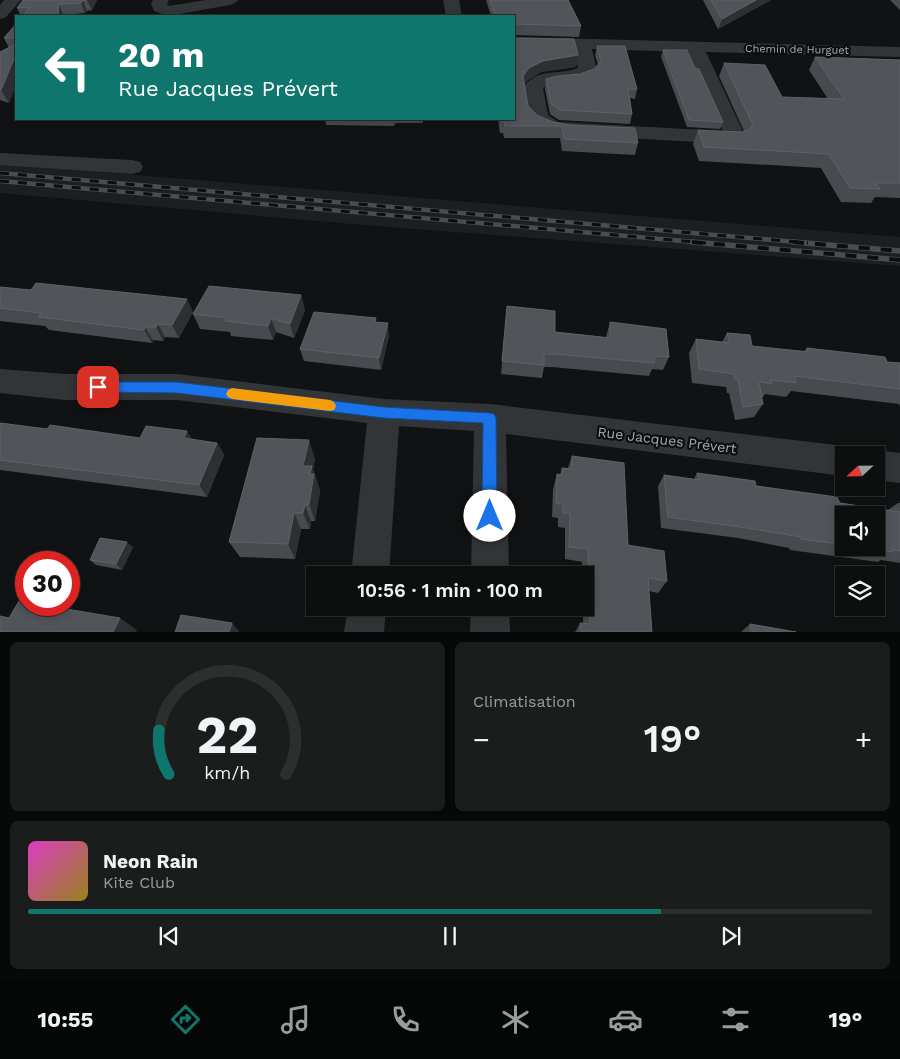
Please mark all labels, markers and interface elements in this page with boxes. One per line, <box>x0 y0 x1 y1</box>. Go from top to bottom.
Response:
text: 20 m <box>118 34 204 76</box>
icon: left <box>35 35 100 100</box>
street label: Chemin de Hurguet <box>745 42 850 57</box>
text: Rue Jacques Prévert <box>118 76 338 101</box>
pin <box>77 366 119 408</box>
icon: arrive <box>84 373 112 401</box>
street label: Rue Jacques Prévert <box>597 424 737 456</box>
north arrow <box>835 446 885 496</box>
map controls <box>835 446 885 616</box>
position arrow <box>463 489 515 541</box>
button: sound <box>835 506 885 556</box>
speed limit sign: 30 <box>15 551 80 616</box>
button: layers <box>835 566 885 616</box>
text: 10:56 · 1 min · 100 m <box>357 579 543 602</box>
text: Climatisation <box>473 692 576 711</box>
text: 22 <box>197 705 258 766</box>
text: 19° <box>644 717 701 761</box>
text: − <box>473 723 490 756</box>
text: + <box>855 723 872 756</box>
text: km/h <box>204 762 251 783</box>
text: Neon Rain <box>103 850 198 873</box>
text: Kite Club <box>103 873 175 892</box>
icon: previous <box>155 922 183 950</box>
icon: pause <box>436 922 464 950</box>
icon: next <box>717 922 745 950</box>
icon: directions <box>168 1002 203 1037</box>
icon: music <box>278 1002 313 1037</box>
icon: phone <box>388 1002 423 1037</box>
icon: climate <box>498 1002 533 1037</box>
icon: car <box>608 1002 643 1037</box>
icon: filters <box>718 1002 753 1037</box>
text: 10:55 <box>38 1007 93 1032</box>
text: 19° <box>828 1007 862 1032</box>

